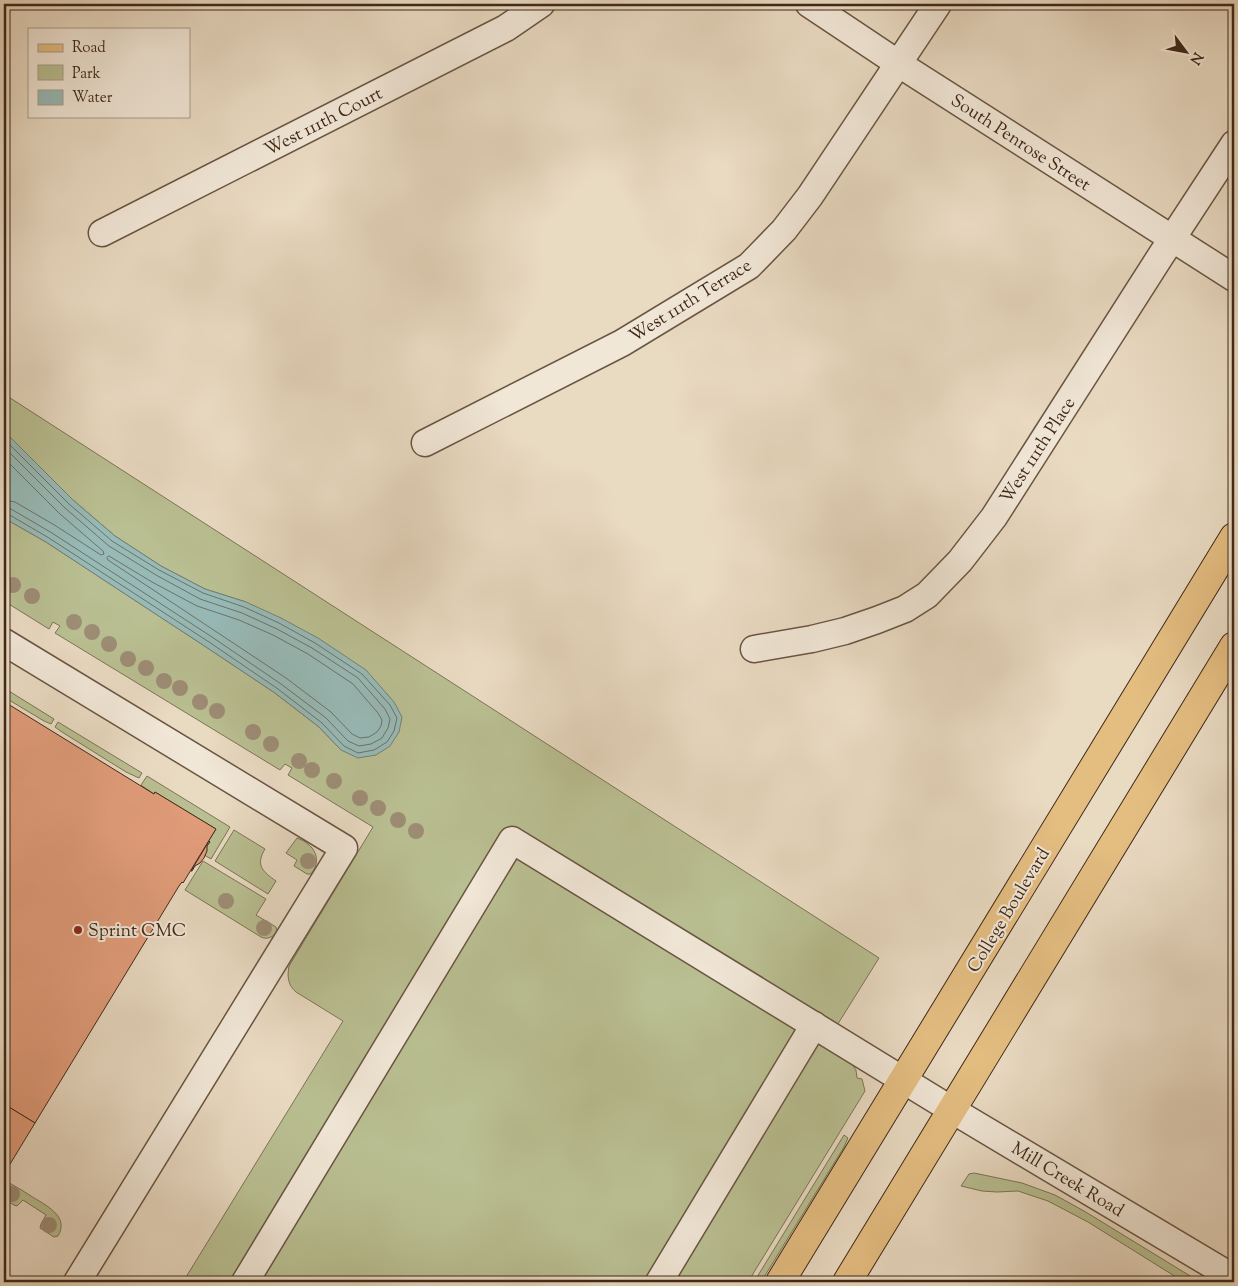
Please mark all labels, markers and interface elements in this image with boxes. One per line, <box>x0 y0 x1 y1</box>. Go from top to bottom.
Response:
legend <box>28 28 190 118</box>
north arrow <box>1160 28 1210 78</box>
text: Road <box>72 38 106 59</box>
text: N <box>1184 48 1207 68</box>
text: Park <box>72 64 101 85</box>
street label: West 111th Court <box>260 82 388 164</box>
text: Water <box>72 88 113 109</box>
street label: South Penrose Street <box>945 89 1095 199</box>
street label: West 111th Terrace <box>625 254 757 350</box>
street label: West 111th Place <box>994 393 1083 509</box>
street label: College Boulevard <box>962 844 1057 979</box>
place label: Sprint CMC <box>88 919 186 945</box>
marker: Sprint CMC <box>72 924 84 936</box>
street label: Mill Creek Road <box>1006 1137 1128 1225</box>

